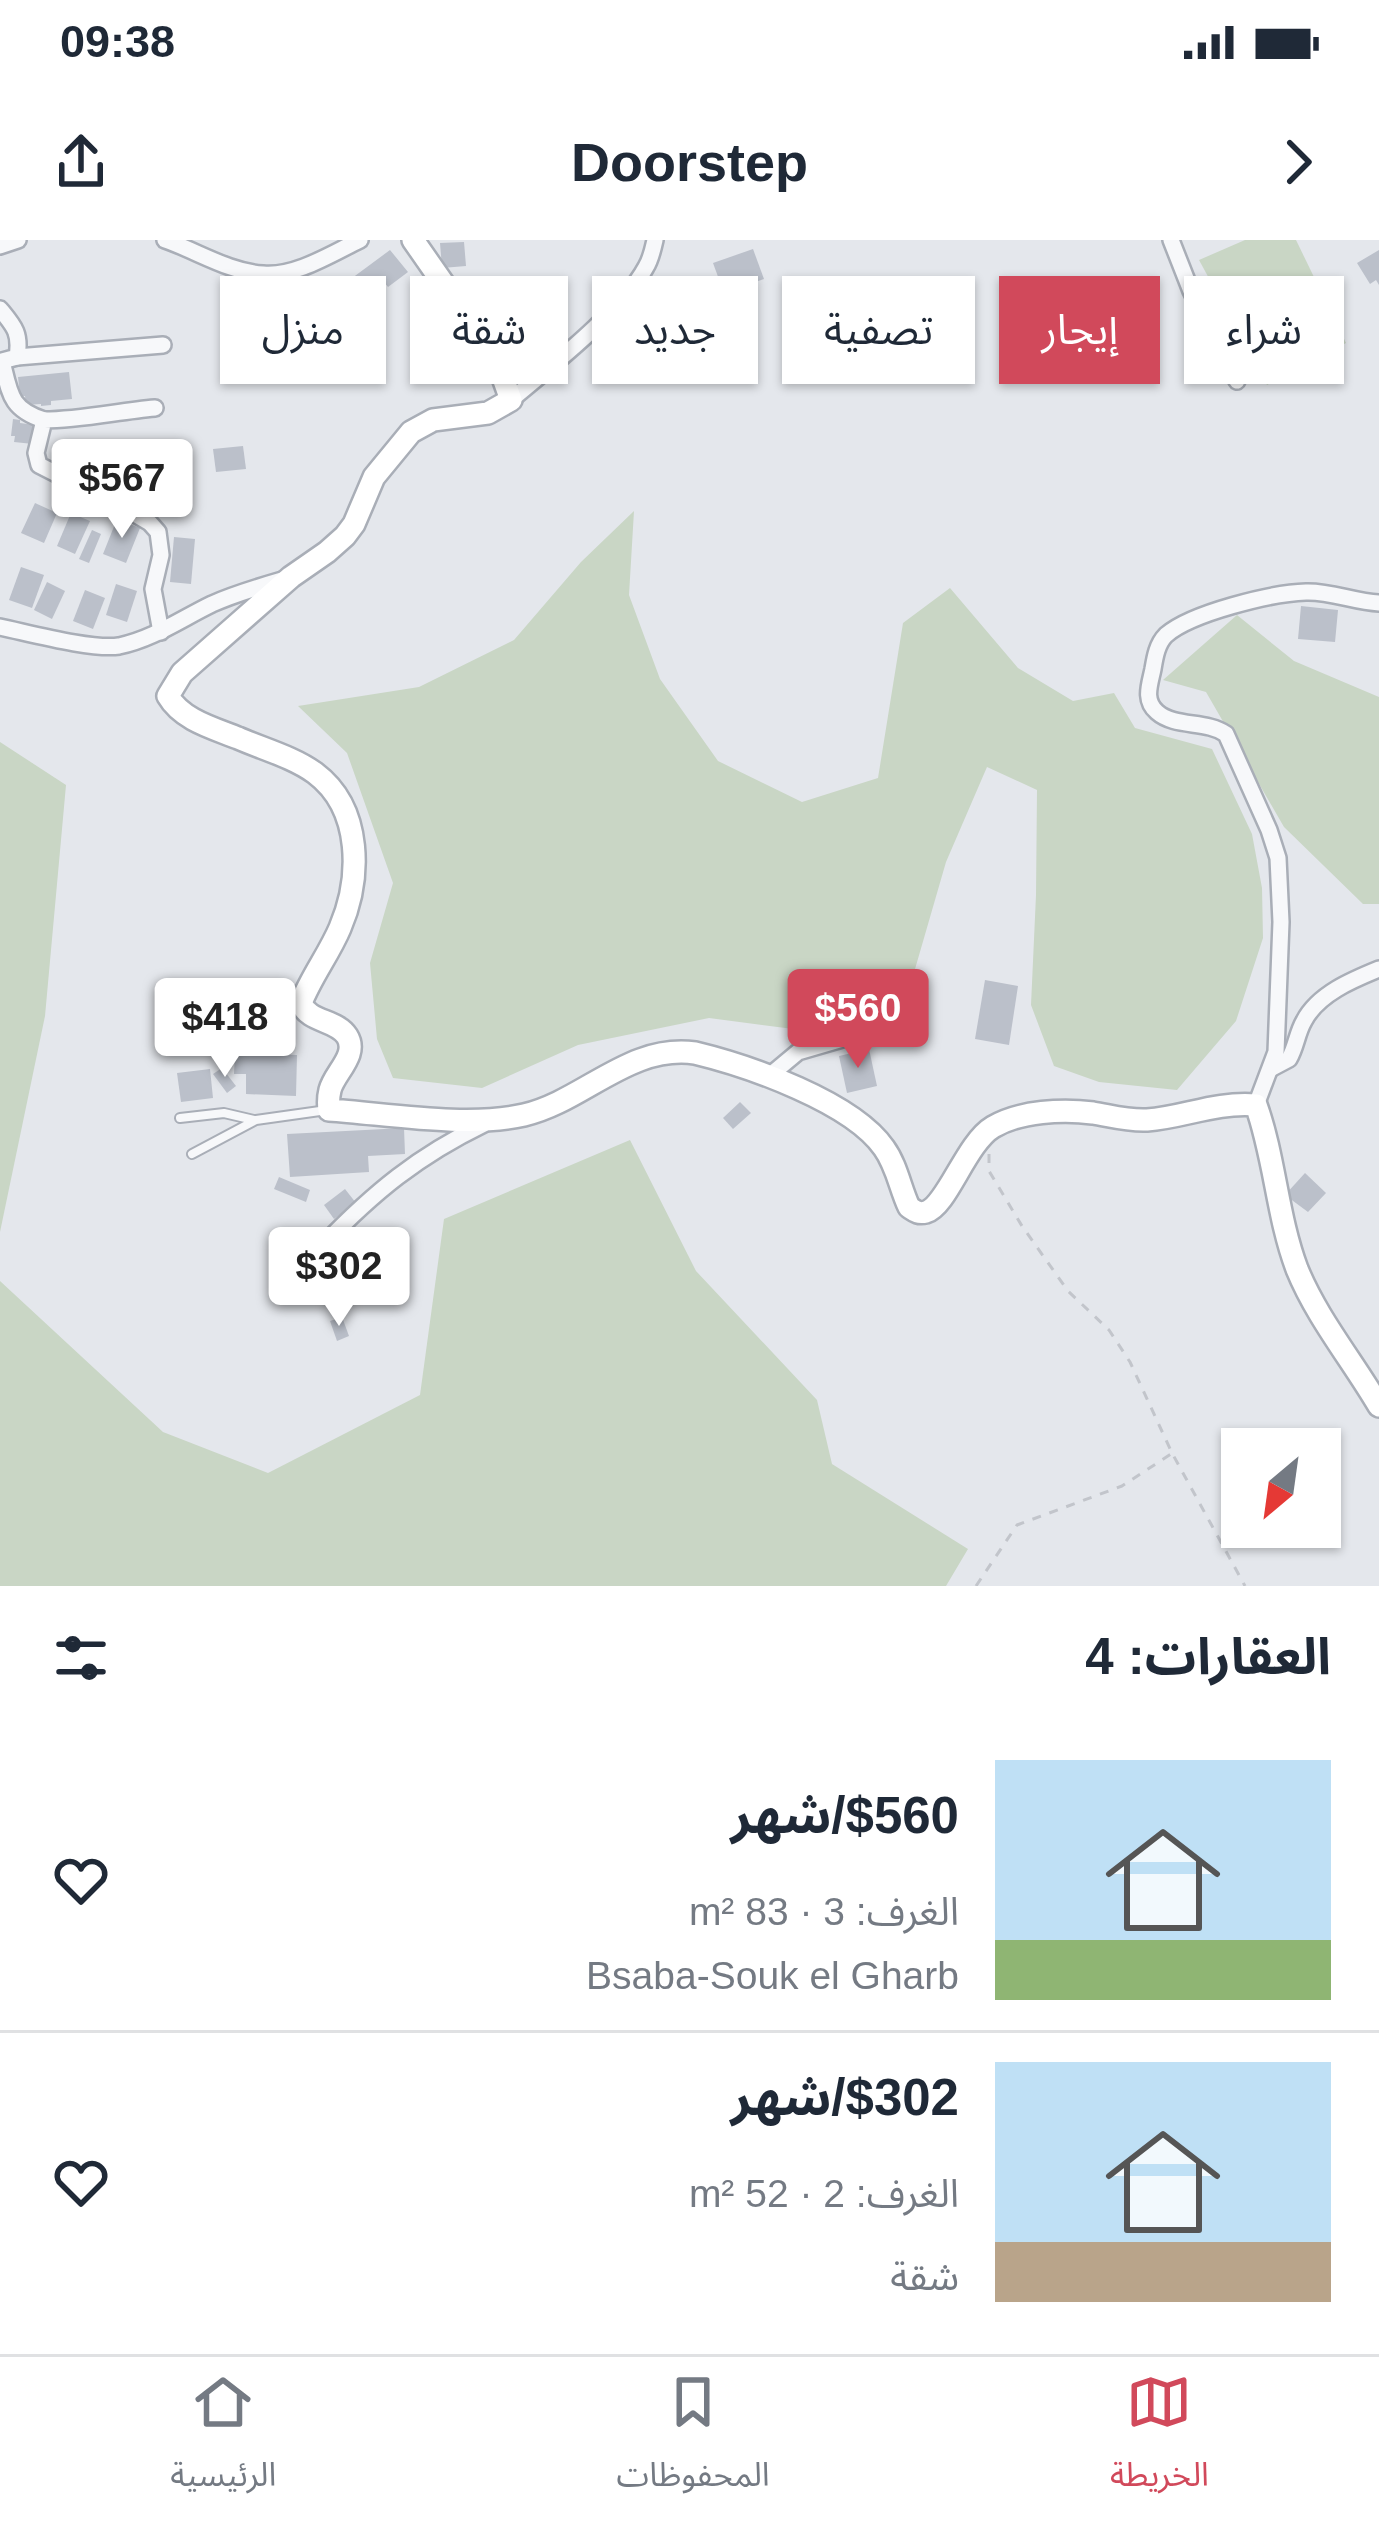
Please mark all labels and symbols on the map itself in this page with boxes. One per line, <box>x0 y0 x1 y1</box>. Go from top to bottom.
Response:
pin: $567 <box>51 439 193 541</box>
pin: $560 <box>787 969 929 1071</box>
pin: $418 <box>154 978 296 1080</box>
pin: $302 <box>268 1227 410 1329</box>
north arrow <box>1221 1428 1341 1548</box>

